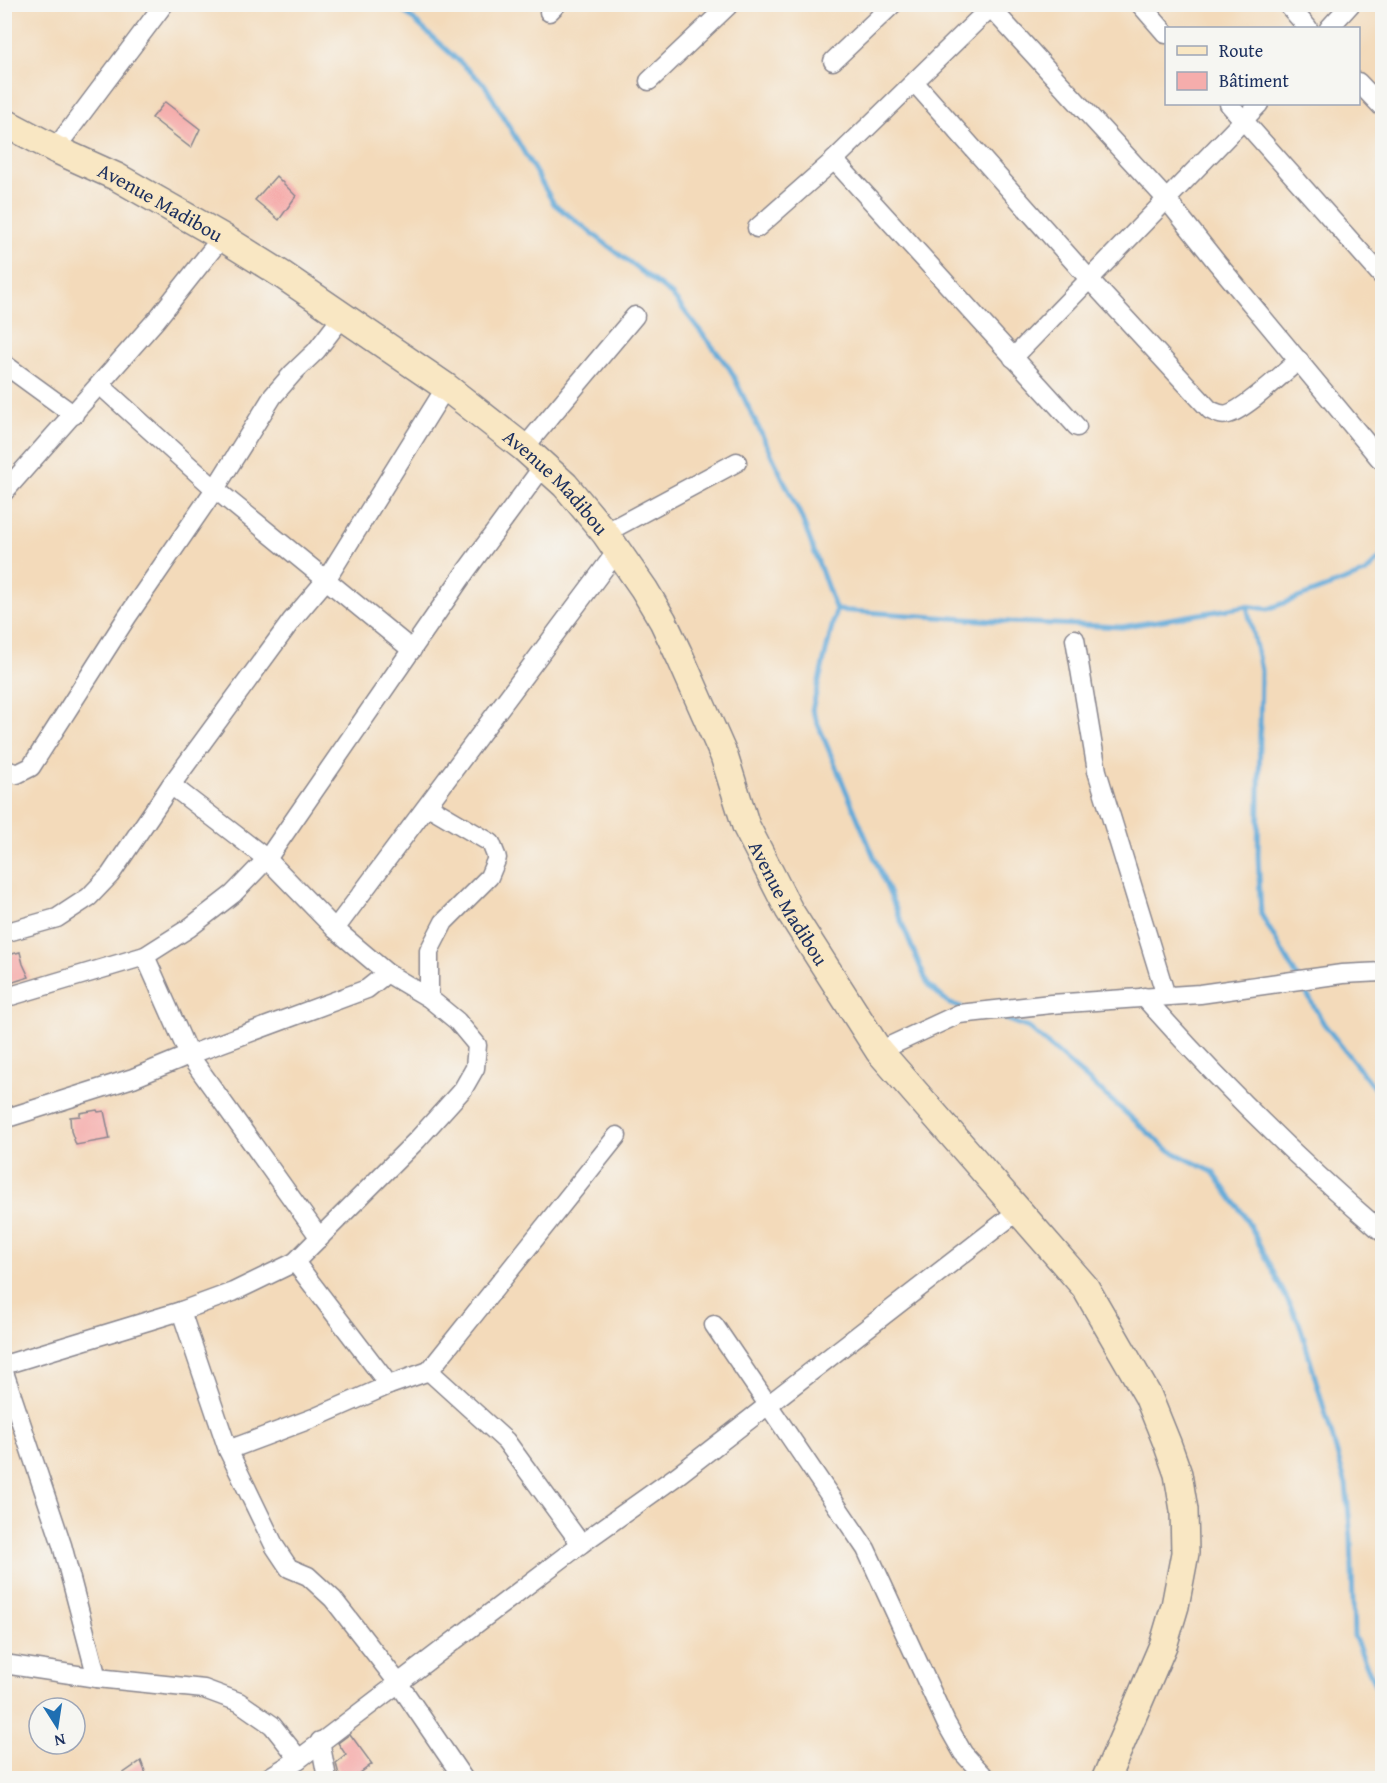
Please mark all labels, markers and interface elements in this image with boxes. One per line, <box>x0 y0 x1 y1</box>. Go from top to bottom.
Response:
legend <box>1165 27 1360 105</box>
text: Route <box>1219 37 1263 64</box>
text: Bâtiment <box>1219 67 1289 94</box>
street label: Avenue Madibou <box>93 155 229 249</box>
street label: Avenue Madibou <box>497 422 616 541</box>
street label: Avenue Madibou <box>742 835 836 971</box>
north arrow <box>27 1696 87 1756</box>
text: N <box>52 1728 68 1754</box>

